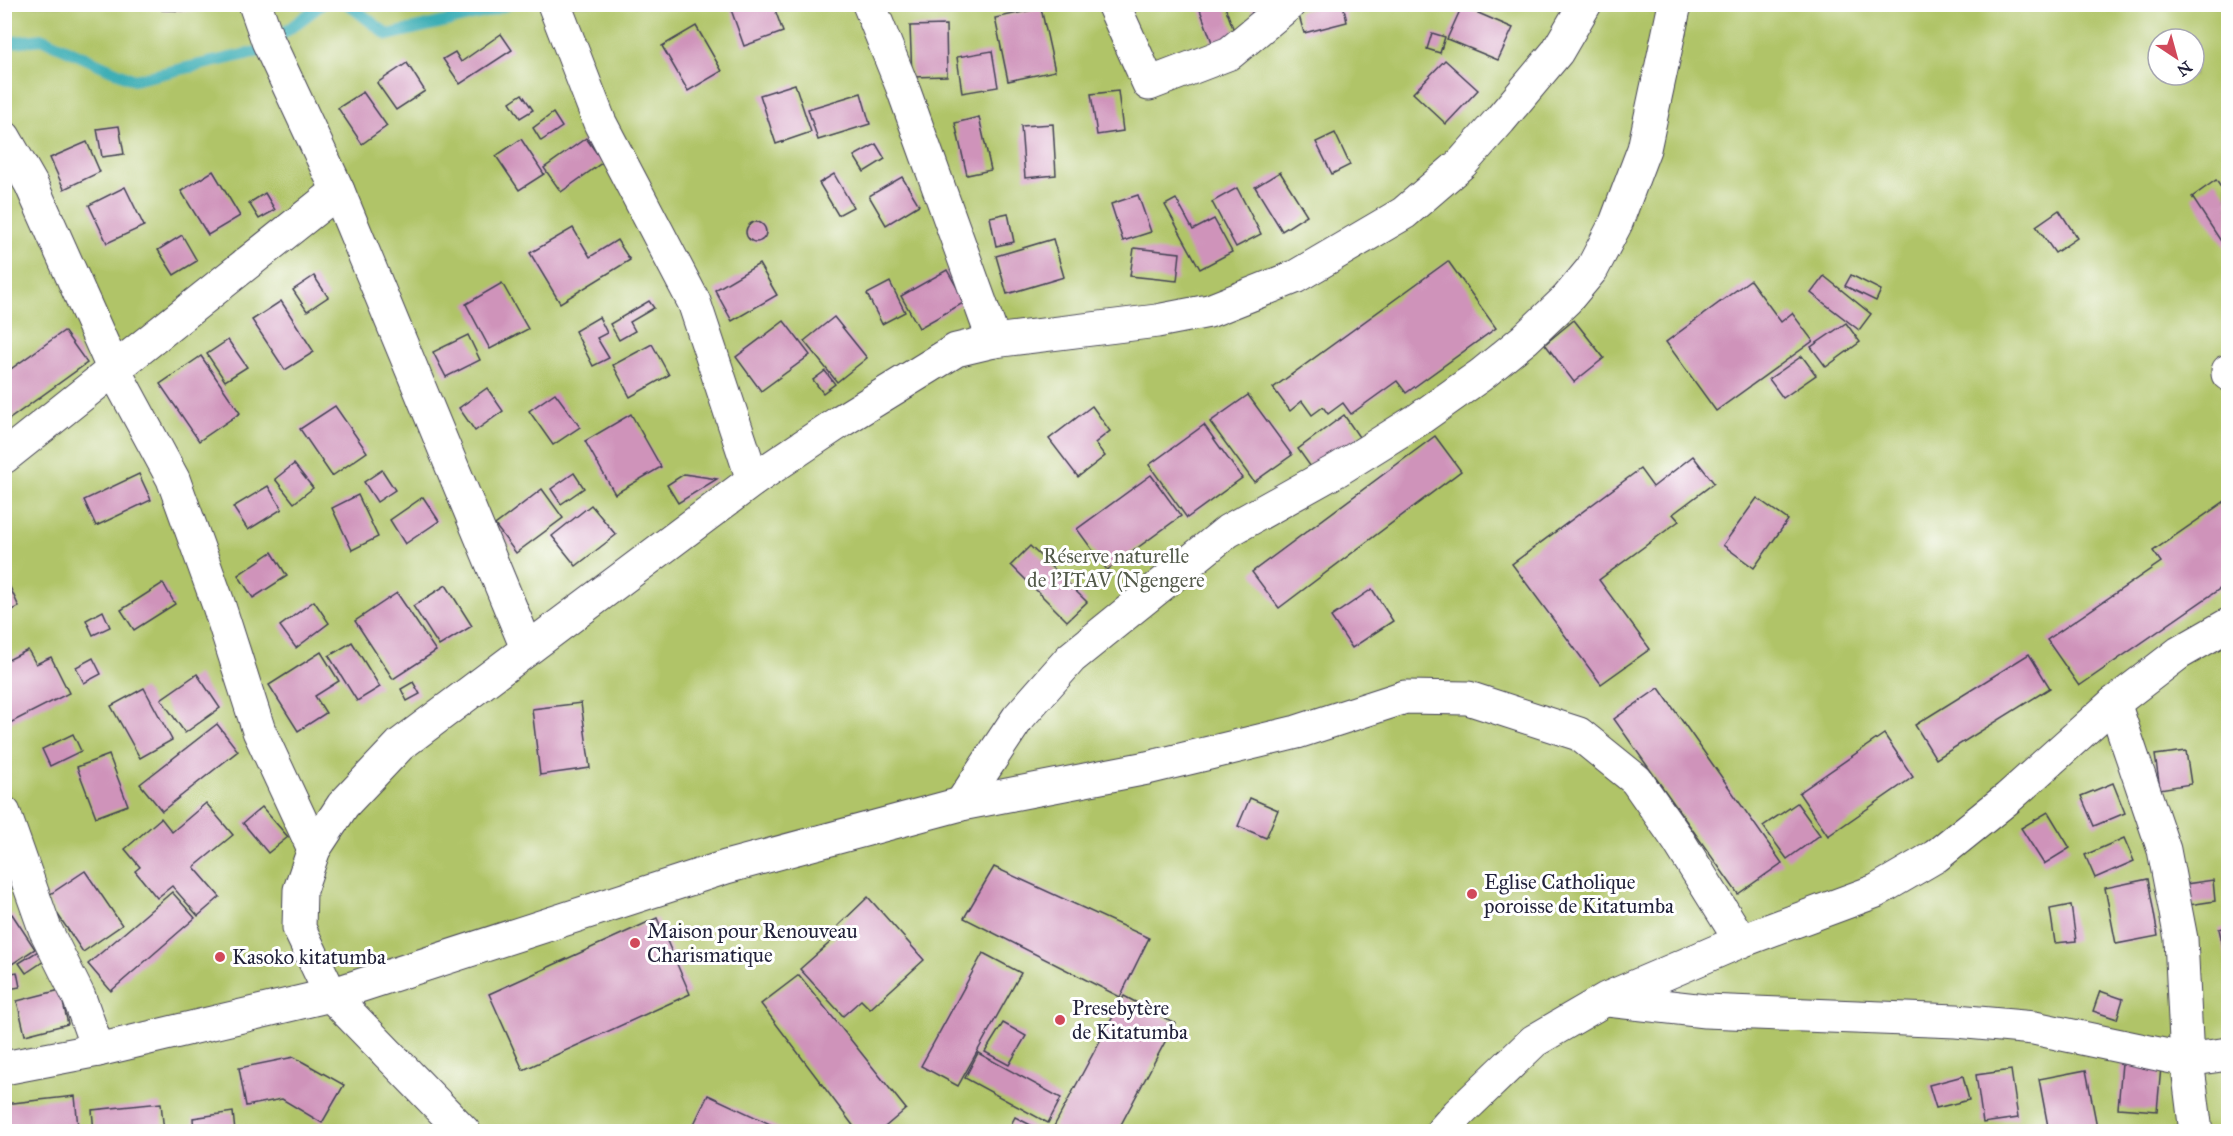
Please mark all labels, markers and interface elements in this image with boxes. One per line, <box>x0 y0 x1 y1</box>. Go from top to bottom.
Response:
north arrow <box>2146 27 2206 87</box>
text: N <box>2173 57 2196 81</box>
park label: Réserve naturelle de l'ITAV (Ngengere <box>1027 543 1205 593</box>
place label: Eglise Catholique poroisse de Kitatumba <box>1483 869 1674 919</box>
marker: Eglise Catholique poroisse de Kitatumba <box>1465 887 1479 901</box>
place label: Maison pour Renouveau Charismatique <box>647 918 858 968</box>
marker: Maison pour Renouveau Charismatique <box>628 936 642 950</box>
place label: Kasoko kitatumba <box>232 944 386 970</box>
marker: Kasoko kitatumba <box>213 950 227 964</box>
place label: Presebytère de Kitatumba <box>1072 995 1188 1045</box>
marker: Presebytère de Kitatumba <box>1053 1013 1067 1027</box>

